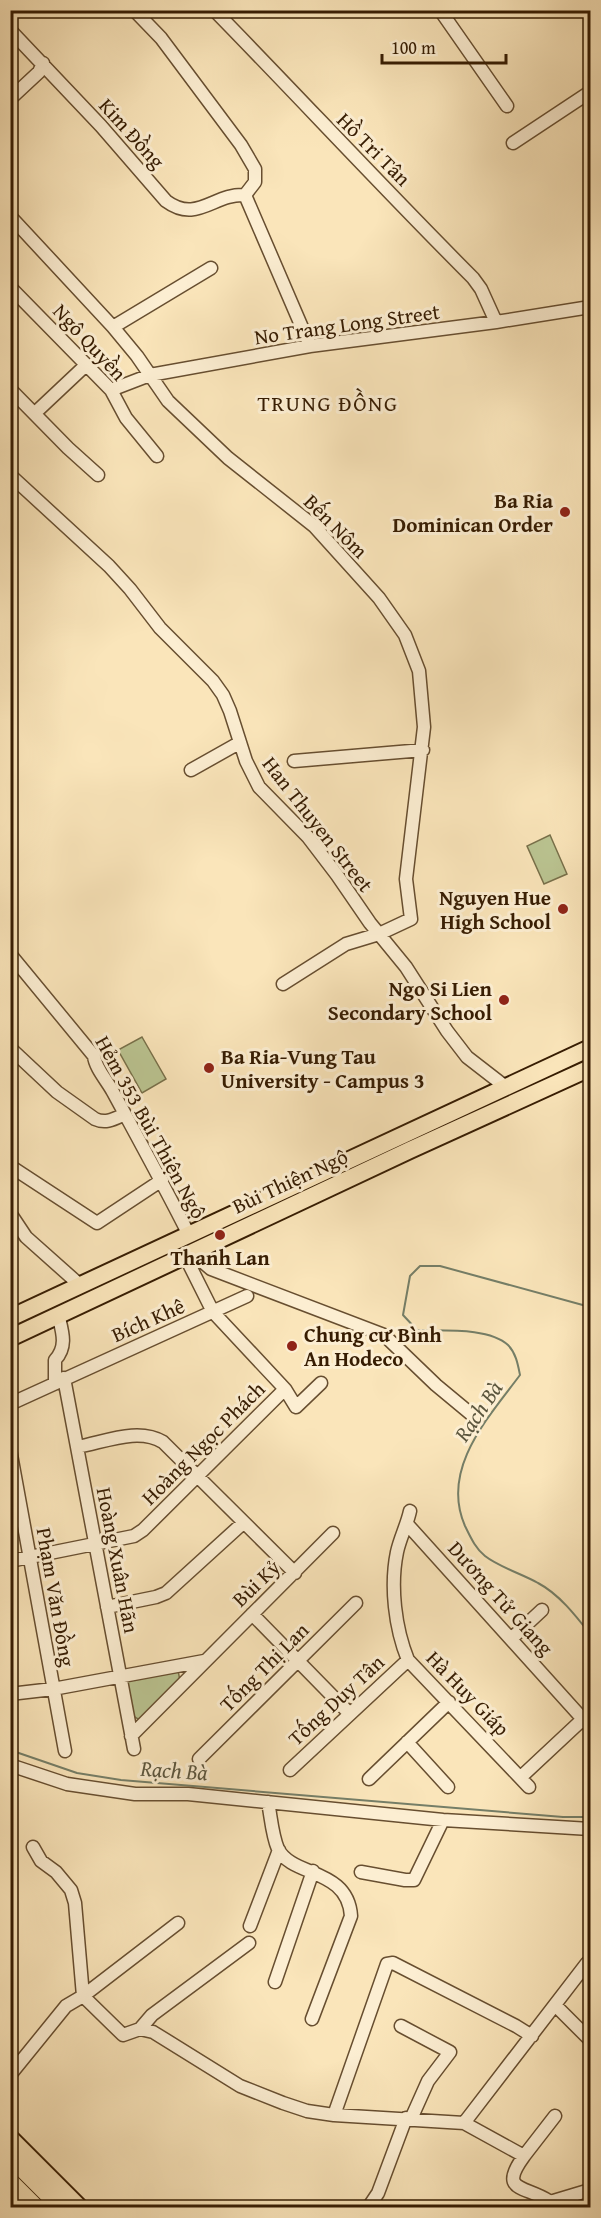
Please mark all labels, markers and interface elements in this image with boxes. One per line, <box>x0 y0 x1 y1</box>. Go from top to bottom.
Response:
scale bar <box>382 27 506 65</box>
text: 100 m <box>391 34 436 61</box>
street label: Kim Đồng <box>92 91 173 176</box>
street label: Hồ Tri Tân <box>330 105 418 193</box>
street label: Ngô Quyền <box>46 296 134 388</box>
street label: No Trang Long Street <box>252 296 442 352</box>
district label: TRUNG ĐỒNG <box>258 387 398 419</box>
place label: Ba Ria Dominican Order <box>393 485 553 540</box>
street label: Bến Nôm <box>297 487 375 565</box>
marker: Ba Ria Dominican Order <box>558 505 572 519</box>
street label: Han Thuyen Street <box>255 750 381 899</box>
place label: Nguyen Hue High School <box>439 882 551 937</box>
marker: Nguyen Hue High School <box>556 902 570 916</box>
place label: Ngo Si Lien Secondary School <box>328 973 493 1028</box>
marker: Ngo Si Lien Secondary School <box>497 993 511 1007</box>
street label: Hẻm 353 Bùi Thiện Ngộ <box>88 1030 214 1224</box>
place label: Ba Ria-Vung Tau University - Campus 3 <box>221 1041 425 1096</box>
marker: Ba Ria-Vung Tau University - Campus 3 <box>202 1061 216 1075</box>
street label: Bùi Thiện Ngộ <box>227 1141 353 1221</box>
marker: Thanh Lan <box>213 1228 227 1242</box>
place label: Thanh Lan <box>170 1242 270 1273</box>
street label: Bích Khê <box>106 1290 190 1350</box>
place label: Chung cư Bình An Hodeco <box>304 1319 442 1374</box>
marker: Chung cư Bình An Hodeco <box>285 1339 299 1353</box>
street label: Hoàng Ngọc Phách <box>134 1374 272 1512</box>
water label: Rạch Bà <box>445 1374 510 1449</box>
street label: Hoàng Xuân Hãn <box>89 1484 147 1636</box>
street label: Phạm Văn Đồng <box>29 1525 84 1669</box>
street label: Dương Tử Giang <box>441 1534 561 1663</box>
street label: Bùi Kỷ <box>225 1552 288 1614</box>
street label: Tống Thị Lan <box>212 1615 316 1719</box>
street label: Hà Huy Giáp <box>419 1643 517 1743</box>
street label: Tống Duy Tân <box>281 1647 391 1753</box>
water label: Rạch Bà <box>138 1752 209 1788</box>

